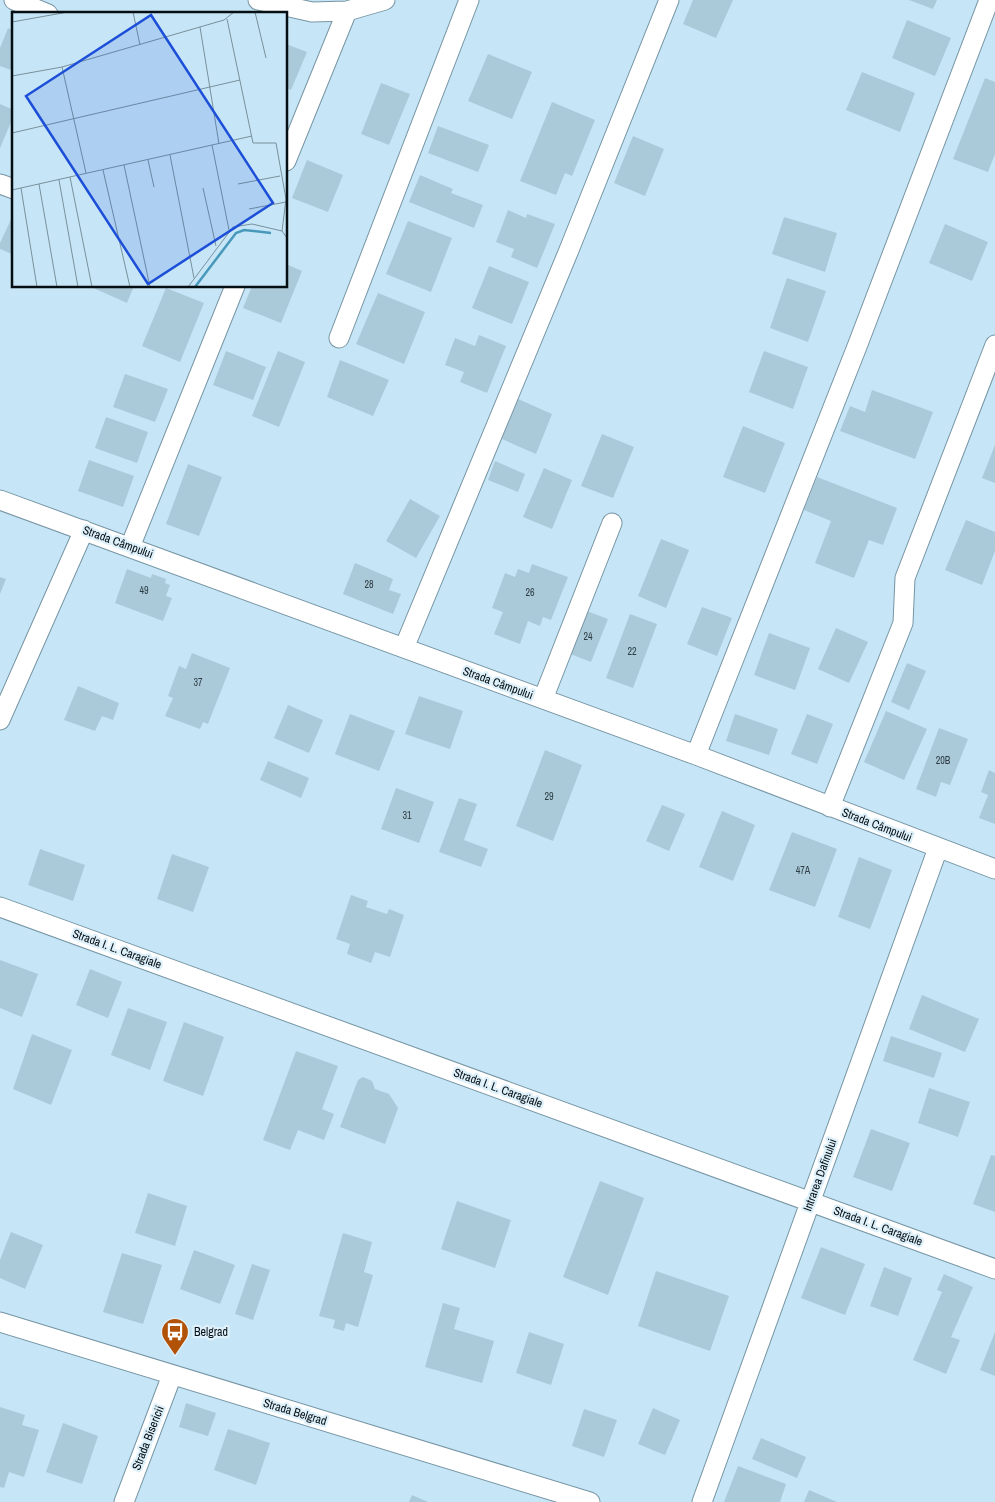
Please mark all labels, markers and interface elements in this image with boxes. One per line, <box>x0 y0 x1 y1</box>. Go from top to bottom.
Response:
inset map <box>12 12 288 288</box>
street label: Strada Câmpului <box>81 522 155 562</box>
house number: 28 <box>364 578 374 591</box>
house number: 49 <box>139 584 149 597</box>
house number: 26 <box>525 586 535 599</box>
house number: 24 <box>583 630 593 643</box>
house number: 22 <box>627 645 637 658</box>
street label: Strada Câmpului <box>461 663 535 703</box>
house number: 37 <box>193 676 203 689</box>
house number: 20B <box>936 754 951 767</box>
house number: 29 <box>544 790 554 803</box>
street label: Strada Câmpului <box>840 804 914 846</box>
house number: 31 <box>402 809 412 822</box>
house number: 47A <box>796 864 811 877</box>
street label: Strada I. L. Caragiale <box>70 925 164 973</box>
street label: Strada I. L. Caragiale <box>451 1064 545 1112</box>
street label: Intrarea Dafinului <box>799 1137 841 1213</box>
street label: Strada I. L. Caragiale <box>831 1202 925 1250</box>
bus stop icon: Belgrad <box>160 1317 190 1356</box>
place label: Belgrad <box>194 1324 228 1340</box>
street label: Strada Belgrad <box>261 1395 329 1429</box>
street label: Strada Bisericii <box>128 1403 168 1473</box>

